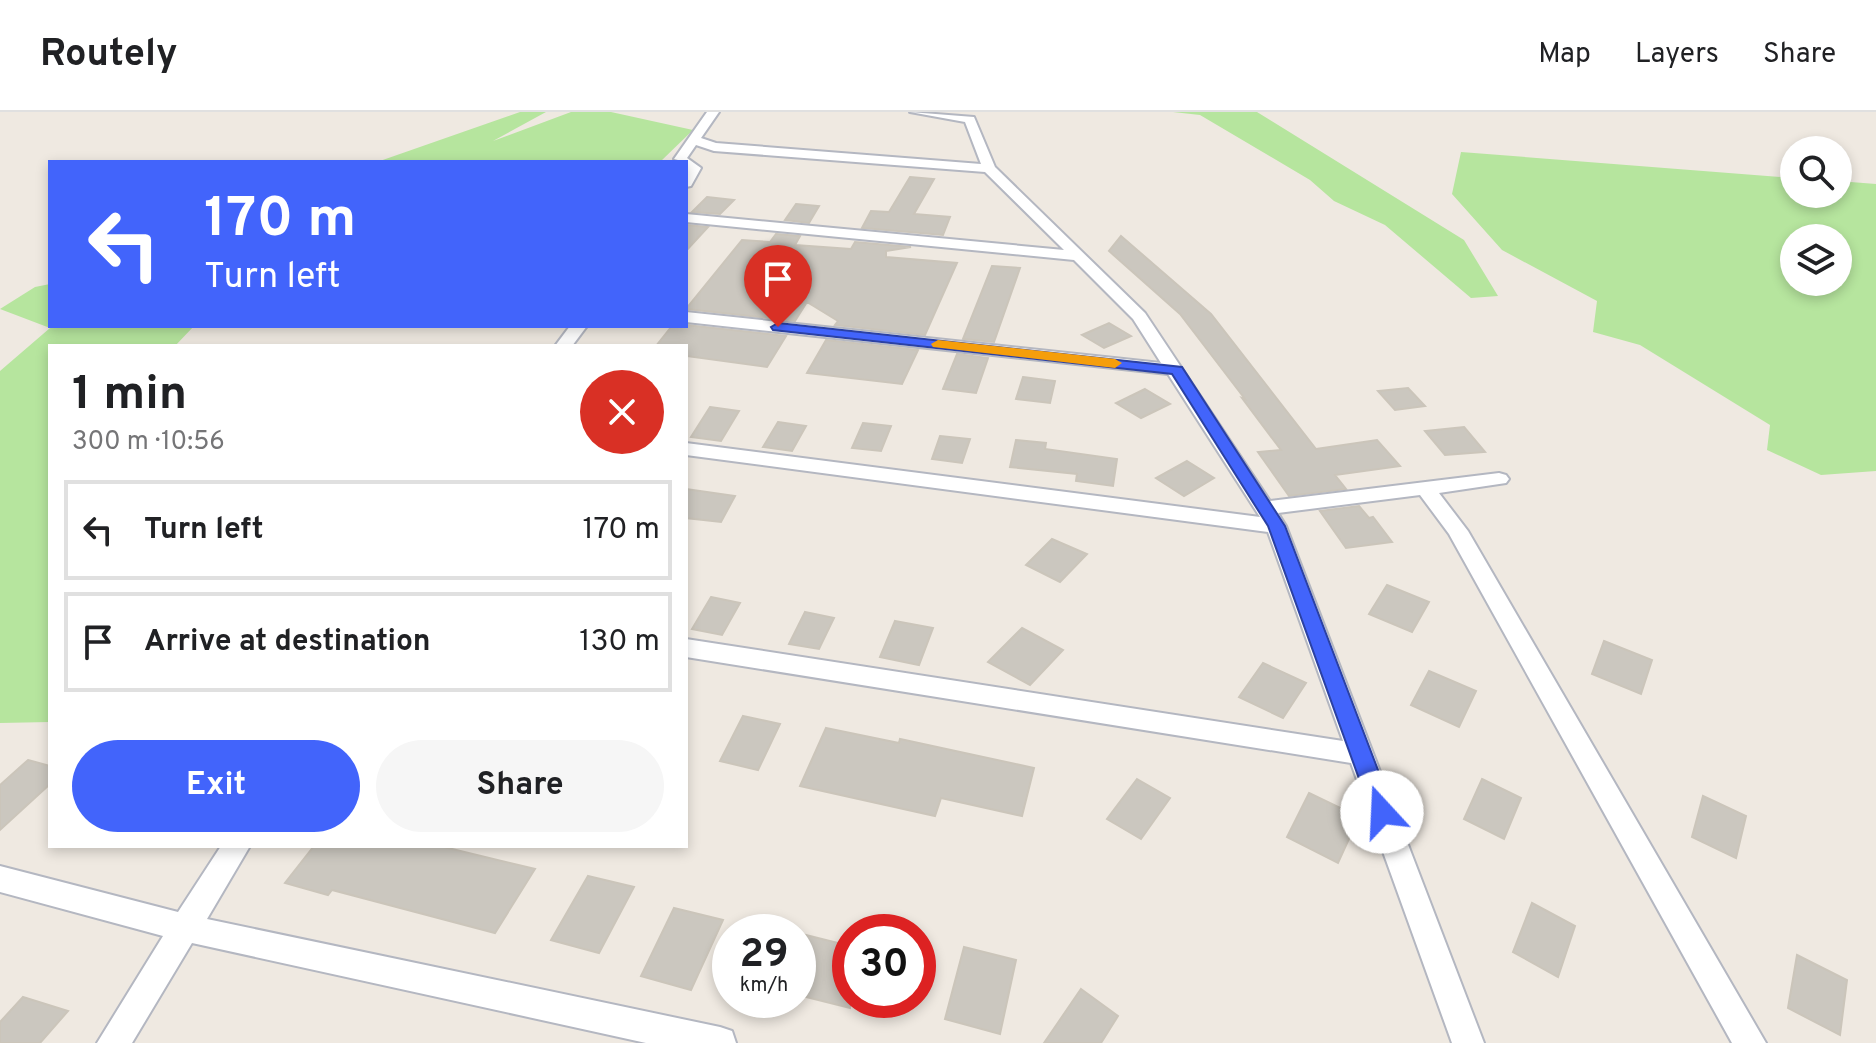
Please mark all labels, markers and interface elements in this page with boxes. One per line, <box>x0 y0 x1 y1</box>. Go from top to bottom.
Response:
text: Routely <box>40 31 178 80</box>
text: Map <box>1538 37 1591 73</box>
text: Layers <box>1635 37 1719 73</box>
text: Share <box>1763 37 1836 73</box>
map controls <box>1780 136 1852 296</box>
button: search <box>1780 136 1852 208</box>
text: 170 m <box>204 186 356 256</box>
icon: left <box>72 192 176 296</box>
button: layers <box>1780 224 1852 296</box>
pin <box>744 245 812 327</box>
text: Turn left <box>204 255 341 301</box>
icon: arrive <box>756 257 800 301</box>
text: 1 min <box>72 366 187 426</box>
button: close <box>580 370 664 454</box>
text: 300 m · 10:56 <box>72 426 225 459</box>
icon: left <box>76 508 120 552</box>
text: Turn left <box>144 512 264 549</box>
text: 170 m <box>582 512 660 549</box>
icon: arrive <box>76 620 120 664</box>
text: Arrive at destination <box>144 624 430 661</box>
text: 130 m <box>579 624 660 661</box>
button: Exit <box>72 740 360 832</box>
button: Share <box>376 740 664 832</box>
position arrow <box>1340 770 1424 854</box>
speed limit sign: 30 <box>832 914 936 1018</box>
text: 29 <box>739 931 789 981</box>
text: km/h <box>740 973 788 999</box>

